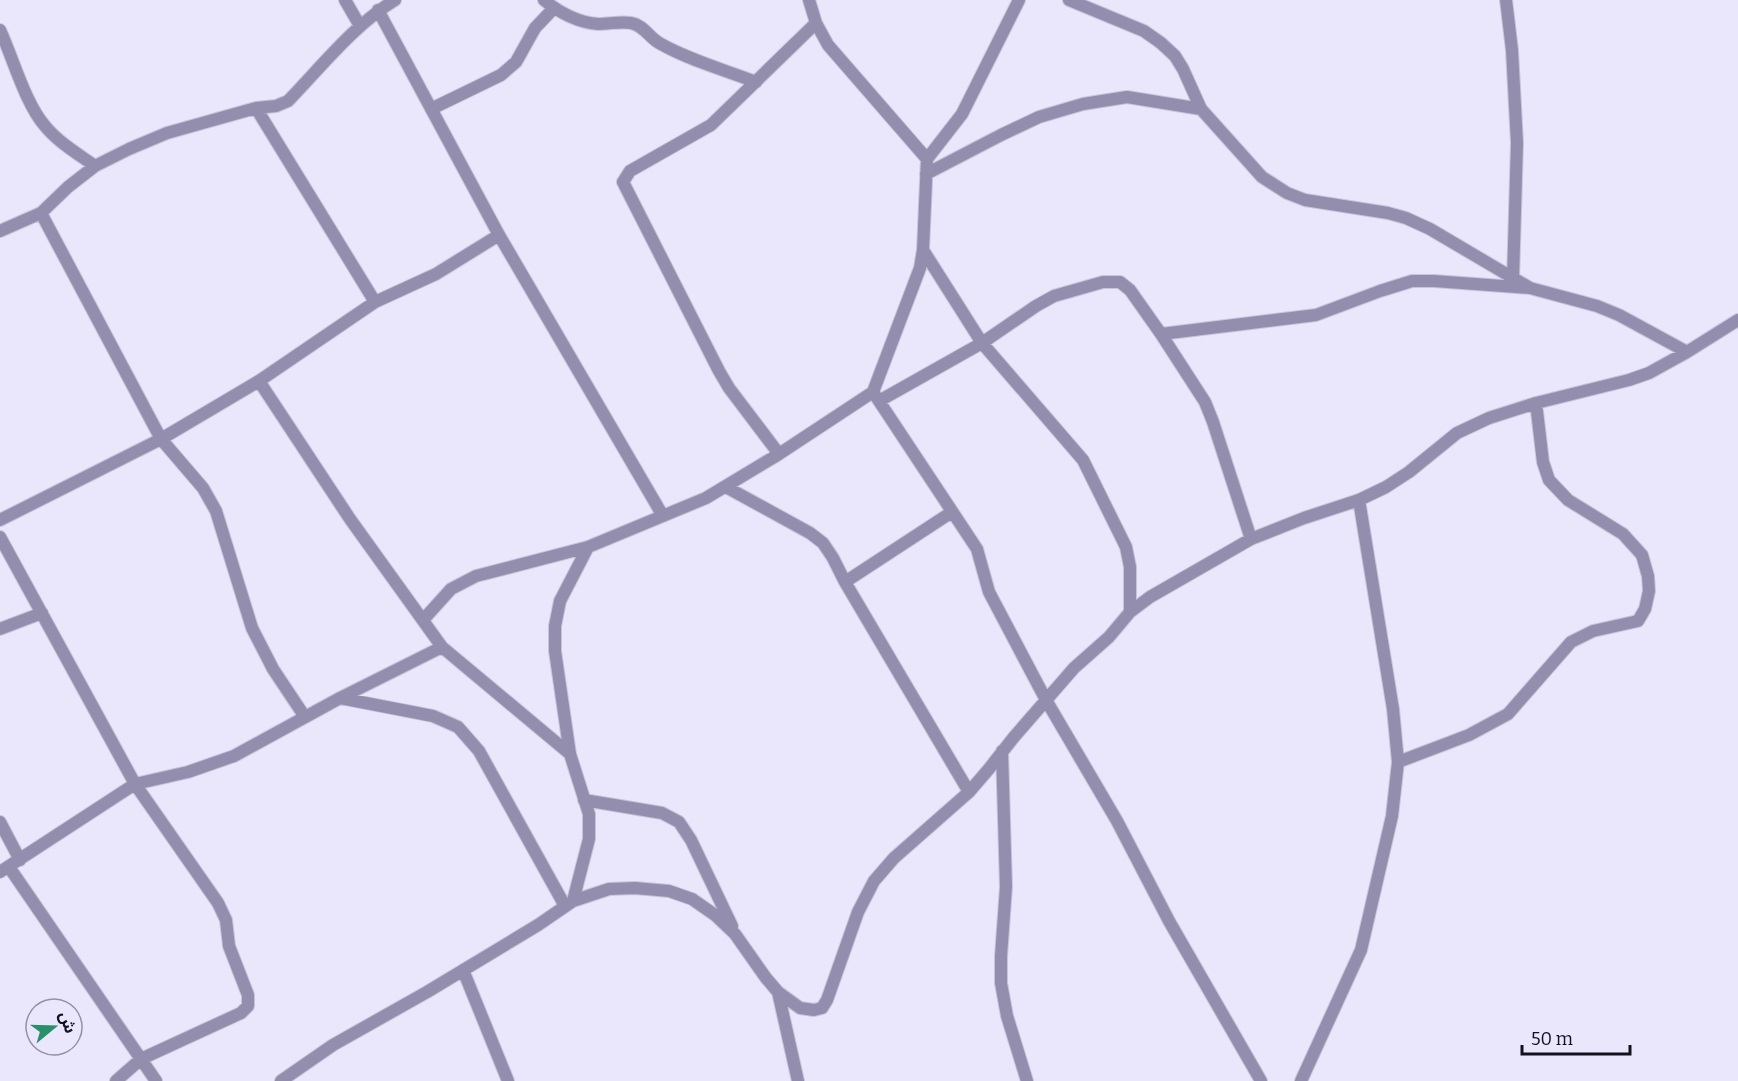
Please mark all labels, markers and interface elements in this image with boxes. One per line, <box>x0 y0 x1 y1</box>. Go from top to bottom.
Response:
north arrow <box>24 997 84 1057</box>
text: ش <box>55 1009 80 1036</box>
scale bar <box>1522 1018 1630 1056</box>
text: 50 m <box>1531 1028 1573 1050</box>

